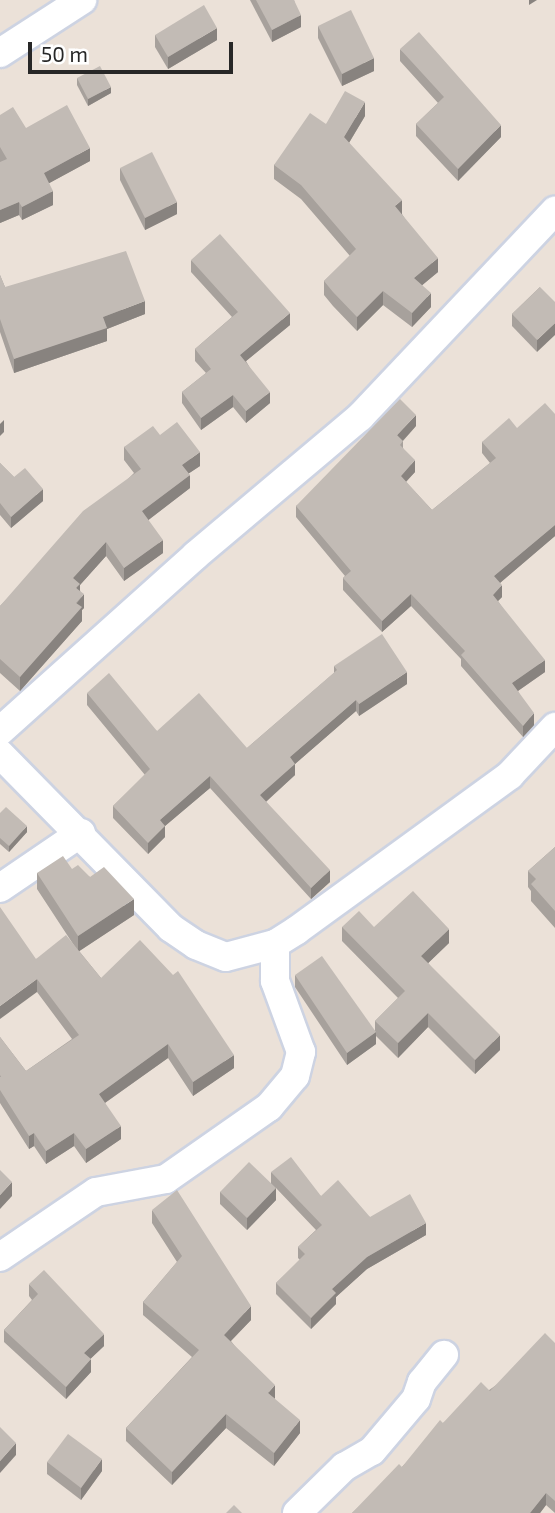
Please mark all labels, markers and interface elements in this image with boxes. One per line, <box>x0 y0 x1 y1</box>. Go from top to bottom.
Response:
scale bar <box>32 28 236 72</box>
text: 50 m <box>41 41 88 66</box>

